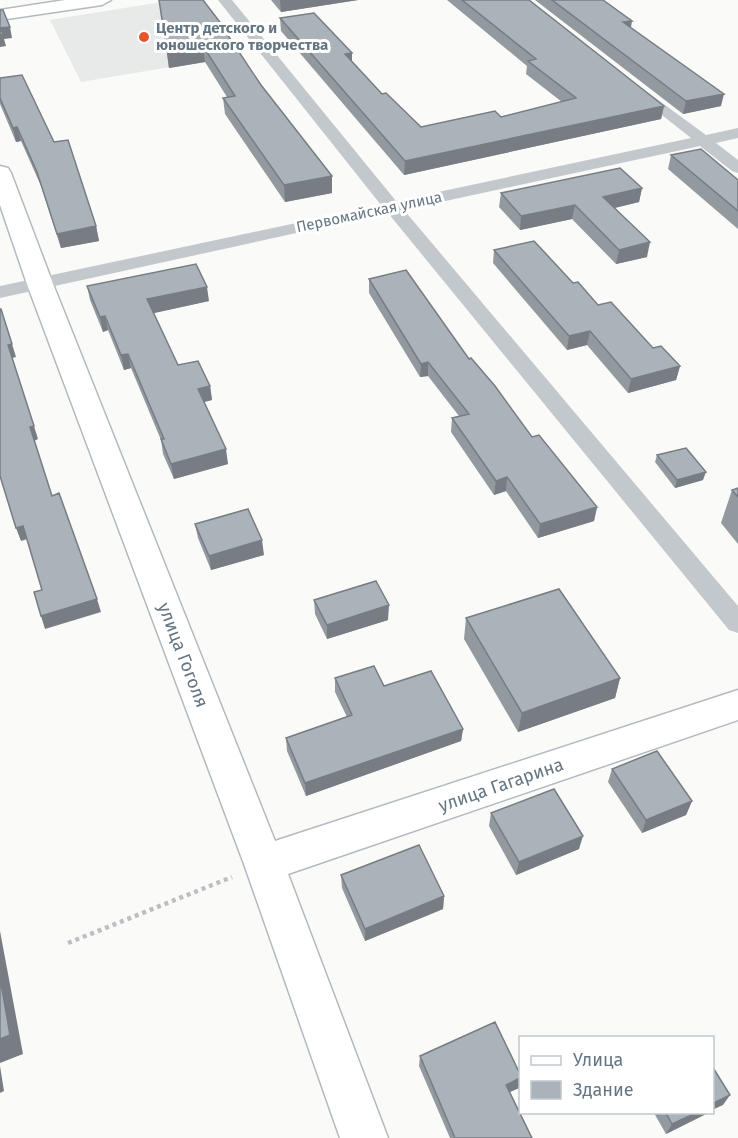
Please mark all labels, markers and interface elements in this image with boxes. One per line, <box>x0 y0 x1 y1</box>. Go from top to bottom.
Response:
place label: Центр детского и юношеского творчества <box>156 19 328 54</box>
marker: Центр детского и юношеского творчества <box>137 30 151 44</box>
street label: Первомайская улица <box>294 188 444 236</box>
street label: улица Гоголя <box>153 599 213 711</box>
street label: улица Гагарина <box>436 753 566 817</box>
legend <box>519 1036 714 1114</box>
text: Улица <box>573 1049 623 1071</box>
text: Здание <box>573 1079 634 1101</box>

